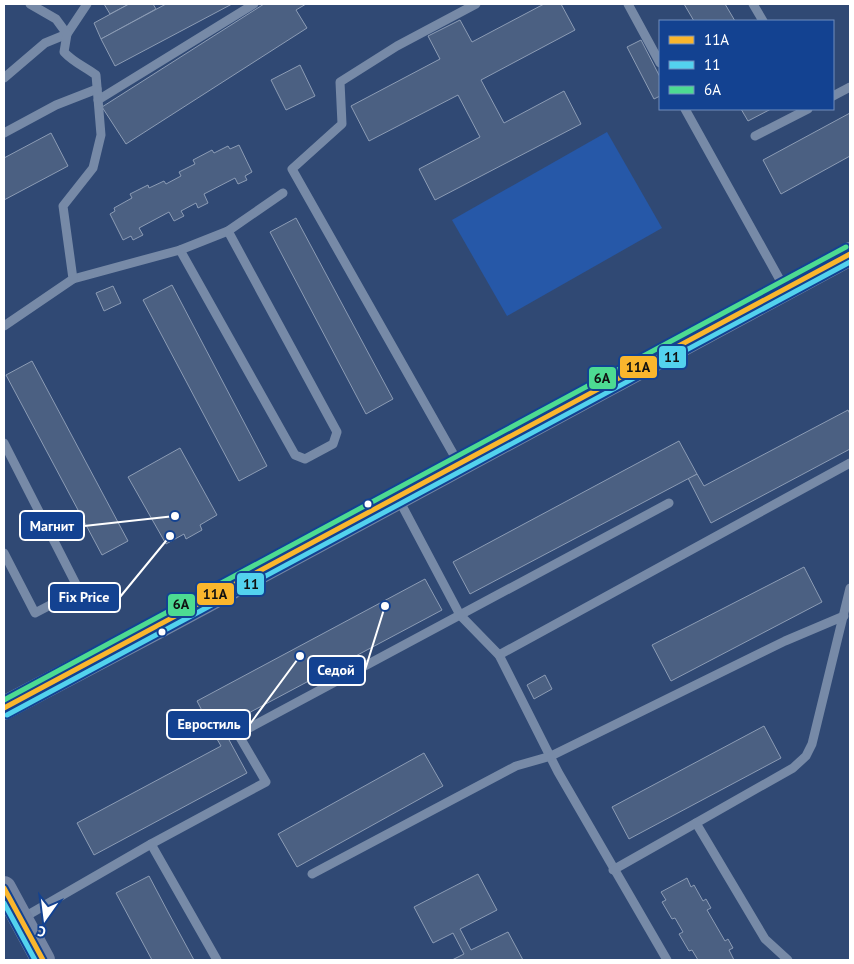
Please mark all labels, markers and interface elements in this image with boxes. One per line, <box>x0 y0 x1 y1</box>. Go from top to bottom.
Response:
legend <box>659 20 834 110</box>
text: 11А <box>704 30 729 49</box>
text: 11 <box>704 55 720 74</box>
text: 6А <box>704 80 721 99</box>
line badge: 11 <box>658 345 687 369</box>
text: 11 <box>664 348 680 366</box>
line badge: 11А <box>619 355 658 379</box>
text: 11А <box>626 358 651 376</box>
line badge: 6А <box>588 366 617 390</box>
text: 6А <box>594 369 611 387</box>
unlabelled marker <box>363 499 373 509</box>
callout: Магнит <box>20 511 84 540</box>
text: Магнит <box>30 517 74 535</box>
line badge: 11 <box>236 572 265 596</box>
text: 11 <box>243 575 259 593</box>
line badge: 11А <box>196 582 235 606</box>
callout: Fix Price <box>49 583 120 612</box>
text: 11А <box>203 585 228 603</box>
text: Fix Price <box>59 588 109 606</box>
line badge: 6А <box>167 593 196 617</box>
text: 6А <box>173 595 190 613</box>
unlabelled marker <box>157 627 167 637</box>
callout: Седой <box>308 656 365 685</box>
text: Седой <box>317 661 355 679</box>
callout: Евростиль <box>167 710 250 739</box>
text: Евростиль <box>178 715 241 733</box>
north arrow <box>20 894 70 944</box>
text: С <box>36 922 48 941</box>

